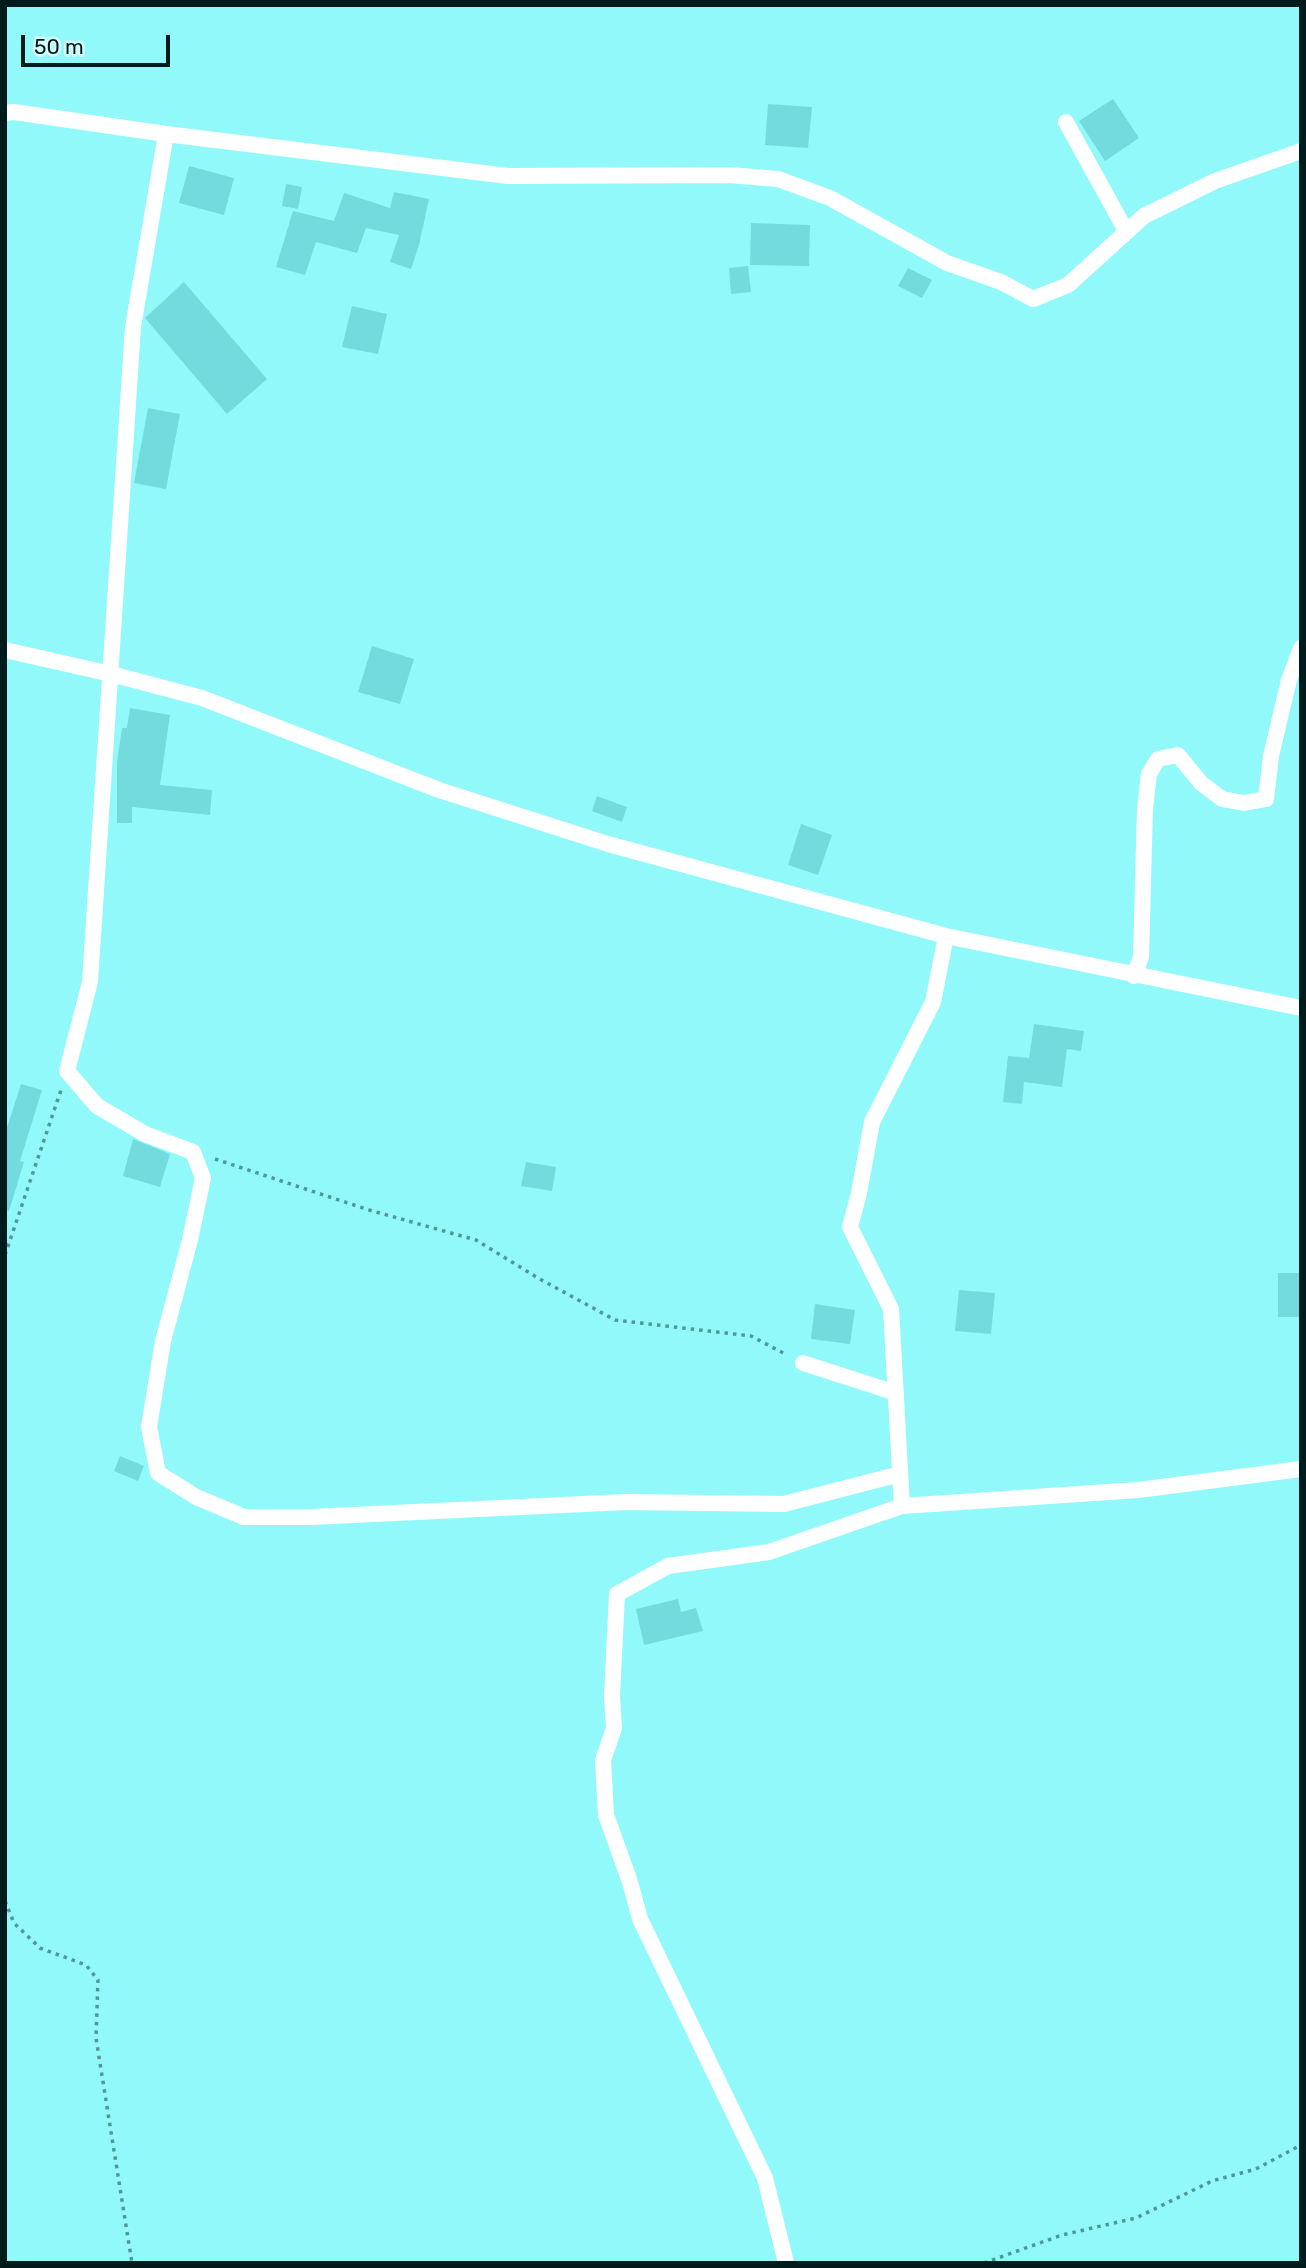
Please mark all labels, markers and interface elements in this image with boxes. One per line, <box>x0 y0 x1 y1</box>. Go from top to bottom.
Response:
scale bar <box>24 21 173 65</box>
text: 50 m <box>34 34 84 59</box>

